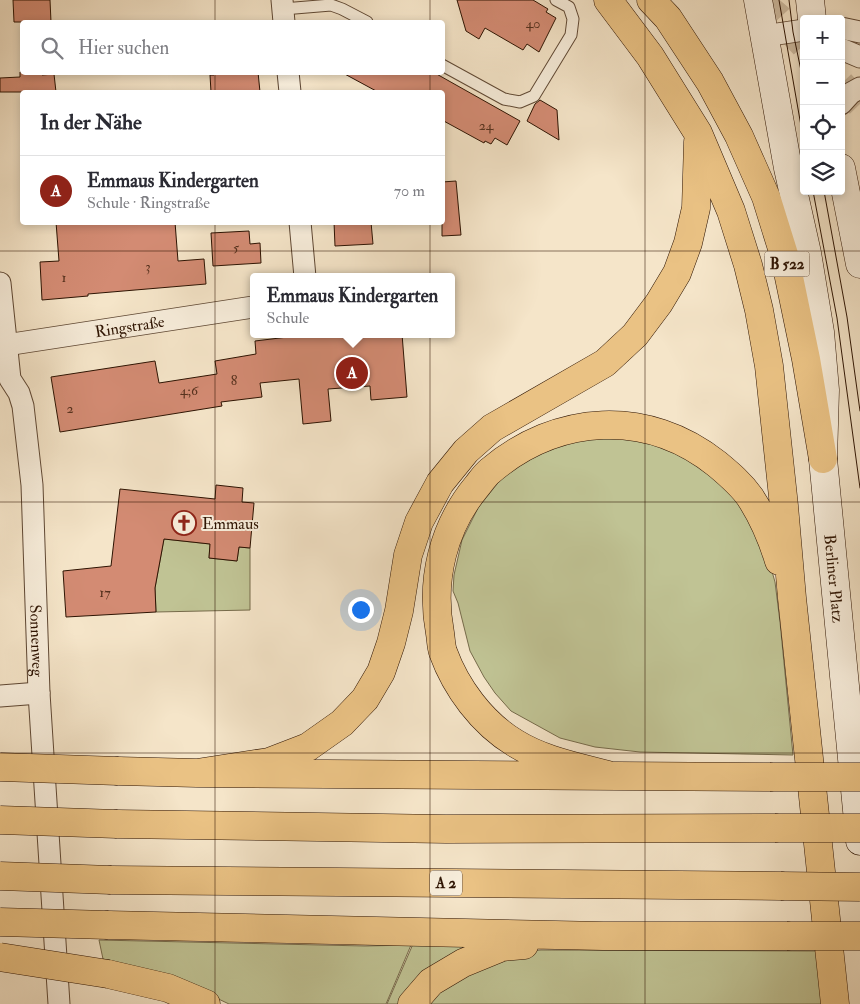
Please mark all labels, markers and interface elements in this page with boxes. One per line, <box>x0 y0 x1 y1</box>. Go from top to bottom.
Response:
house number: 40 <box>526 15 540 32</box>
map controls <box>800 15 845 195</box>
button: + <box>800 15 845 60</box>
search box <box>20 20 445 75</box>
icon: search <box>38 34 66 62</box>
text: Hier suchen <box>78 36 169 60</box>
button: − <box>800 60 845 105</box>
button: locate <box>800 105 845 150</box>
text: In der Nähe <box>40 109 142 136</box>
house number: 24 <box>479 117 495 134</box>
button: layers <box>800 150 845 195</box>
text: Emmaus Kindergarten <box>87 169 259 193</box>
text: A <box>51 181 61 201</box>
text: 70 m <box>394 181 425 201</box>
text: Schule · Ringstraße <box>87 193 210 213</box>
house number: 5 <box>233 239 240 256</box>
road number: B 522 <box>764 252 810 276</box>
house number: 3 <box>145 258 151 275</box>
house number: 1 <box>62 269 67 286</box>
popup <box>250 273 455 338</box>
text: Emmaus Kindergarten <box>267 284 438 308</box>
text: Schule <box>267 308 309 328</box>
street label: Ringstraße <box>93 312 166 342</box>
pin: A <box>336 354 368 392</box>
house number: 8 <box>231 372 238 389</box>
house number: 4;6 <box>180 382 199 399</box>
house number: 2 <box>66 400 74 417</box>
church icon: Emmaus <box>171 510 197 536</box>
place label: Emmaus <box>202 514 259 534</box>
street label: Berliner Platz <box>819 533 848 624</box>
house number: 17 <box>99 584 111 601</box>
your location <box>348 597 374 623</box>
street label: Sonnenweg <box>25 604 47 678</box>
road number: A 2 <box>430 870 462 896</box>

